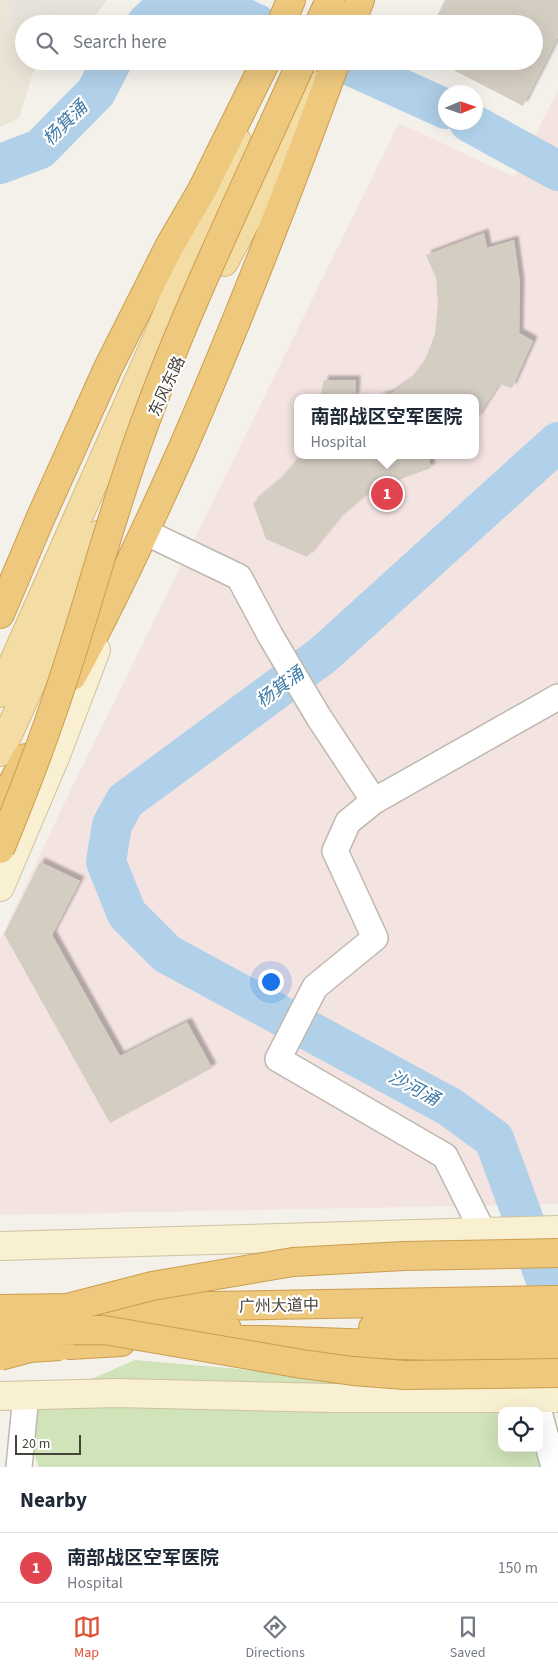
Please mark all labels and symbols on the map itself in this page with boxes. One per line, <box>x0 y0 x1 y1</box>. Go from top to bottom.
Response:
north arrow <box>438 85 483 130</box>
water label: 杨箕涌 <box>37 94 95 151</box>
street label: 东风东路 <box>143 353 190 420</box>
pin: 1 <box>371 475 403 513</box>
water label: 杨箕涌 <box>251 660 311 714</box>
your location <box>258 969 284 995</box>
water label: 沙河涌 <box>384 1065 445 1113</box>
street label: 广州大道中 <box>239 1294 319 1318</box>
scale bar <box>15 1432 81 1455</box>

